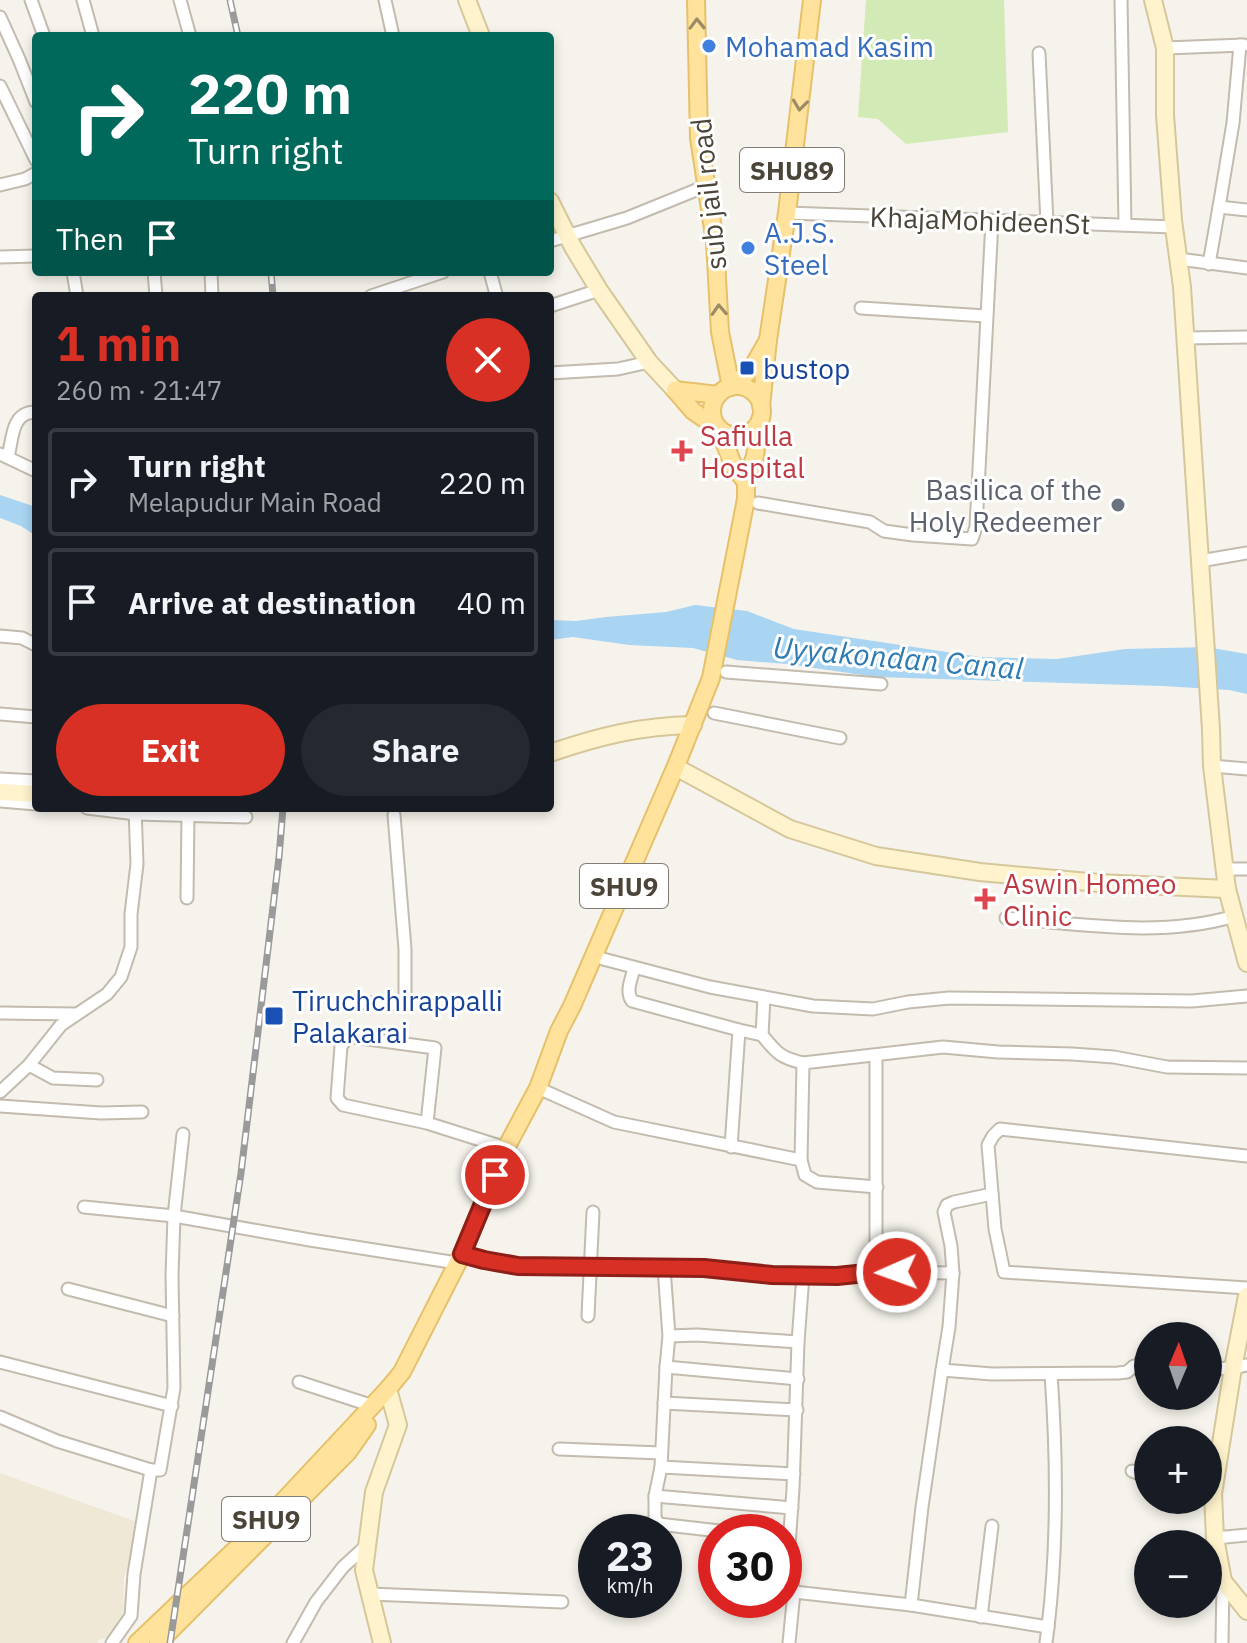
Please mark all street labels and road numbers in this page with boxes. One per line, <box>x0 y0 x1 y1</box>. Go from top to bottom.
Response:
street label: sub jail road <box>682 116 734 272</box>
road number: SHU89 <box>740 148 844 192</box>
street label: KhajaMohideenSt <box>869 198 1091 242</box>
road number: SHU9 <box>580 864 668 908</box>
road number: SHU9 <box>222 1497 310 1541</box>

